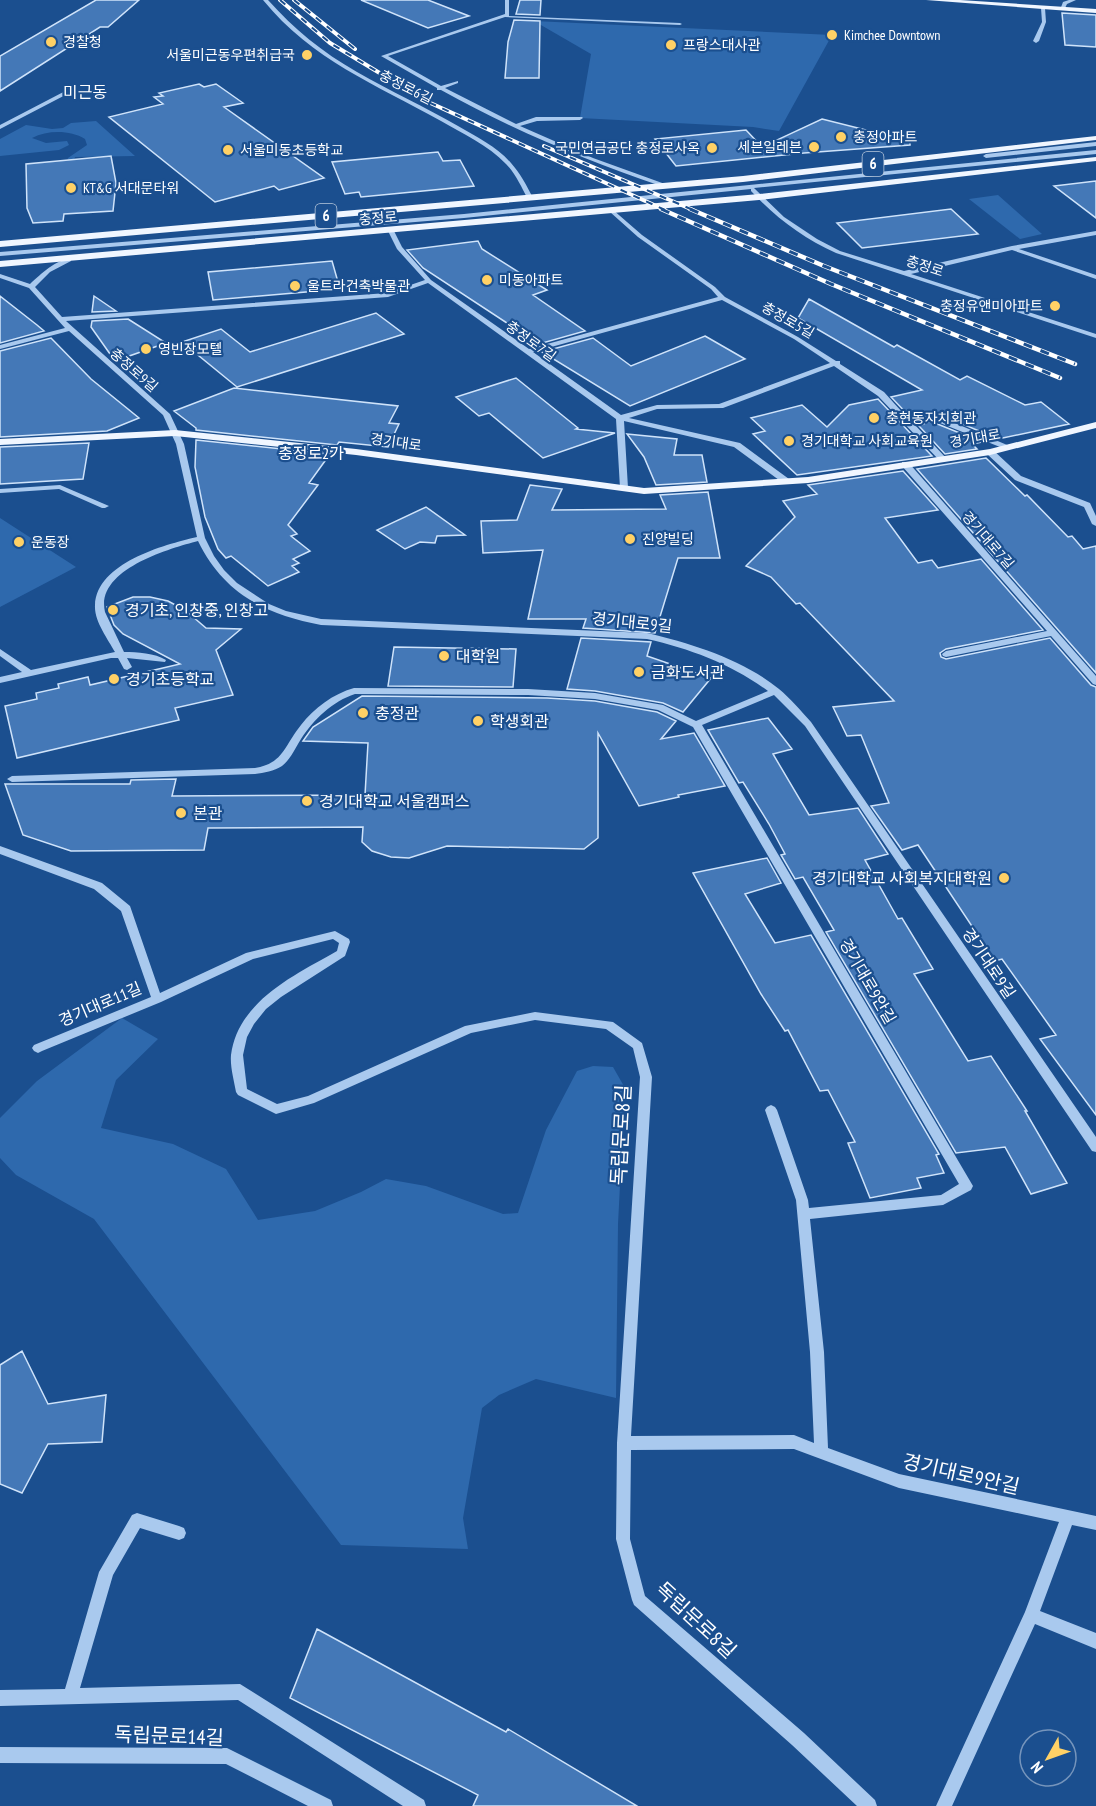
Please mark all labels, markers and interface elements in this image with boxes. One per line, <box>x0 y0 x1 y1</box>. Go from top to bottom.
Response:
place label: Kimchee Downtown <box>844 26 940 44</box>
marker: Kimchee Downtown <box>825 28 839 42</box>
place label: 경찰청 <box>63 33 102 51</box>
marker: 경찰청 <box>44 35 58 49</box>
place label: 프랑스대사관 <box>683 36 760 54</box>
marker: 프랑스대사관 <box>664 38 678 52</box>
place label: 서울미근동우편취급국 <box>166 46 295 64</box>
marker: 서울미근동우편취급국 <box>300 48 314 62</box>
street label: 충정로6길 <box>376 66 436 108</box>
district label: 미근동 <box>63 82 107 102</box>
place label: 충정아파트 <box>853 128 918 146</box>
marker: 충정아파트 <box>834 130 848 144</box>
place label: 세븐일레븐 <box>738 138 802 156</box>
place label: 국민연금공단 충정로사옥 <box>555 139 700 157</box>
marker: 세븐일레븐 <box>807 140 821 154</box>
place label: 서울미동초등학교 <box>240 141 343 159</box>
marker: 국민연금공단 충정로사옥 <box>705 141 719 155</box>
marker: 서울미동초등학교 <box>221 143 235 157</box>
road number: 6 <box>862 152 884 176</box>
place label: KT&G 서대문타워 <box>83 179 179 197</box>
marker: KT&G 서대문타워 <box>64 181 78 195</box>
road number: 6 <box>316 204 336 228</box>
street label: 충정로 <box>358 207 398 229</box>
street label: 충정로 <box>904 251 946 281</box>
place label: 미동아파트 <box>499 271 564 289</box>
marker: 미동아파트 <box>480 273 494 287</box>
place label: 울트라건축박물관 <box>307 277 410 295</box>
marker: 울트라건축박물관 <box>288 279 302 293</box>
place label: 충정유앤미아파트 <box>940 297 1043 315</box>
street label: 충정로5길 <box>758 298 818 342</box>
marker: 충정유앤미아파트 <box>1048 299 1062 313</box>
street label: 충정로7길 <box>502 317 560 365</box>
place label: 영빈장모텔 <box>158 340 222 358</box>
marker: 영빈장모텔 <box>139 342 153 356</box>
street label: 충정로9길 <box>106 344 162 396</box>
place label: 충현동자치회관 <box>886 409 976 427</box>
marker: 충현동자치회관 <box>867 411 881 425</box>
street label: 경기대로 <box>948 425 1002 451</box>
street label: 경기대로 <box>369 430 423 455</box>
place label: 경기대학교 사회교육원 <box>801 432 933 450</box>
marker: 경기대학교 사회교육원 <box>782 434 796 448</box>
district label: 충정로2가 <box>278 443 344 463</box>
street label: 경기대로7길 <box>958 507 1018 573</box>
place label: 진양빌딩 <box>642 530 694 548</box>
marker: 진양빌딩 <box>623 532 637 546</box>
place label: 운동장 <box>31 533 70 551</box>
marker: 운동장 <box>12 535 26 549</box>
place label: 경기초, 인창중, 인창고 <box>125 600 268 620</box>
marker: 경기초, 인창중, 인창고 <box>106 603 120 617</box>
street label: 경기대로9길 <box>591 608 673 636</box>
place label: 대학원 <box>456 646 500 666</box>
marker: 대학원 <box>437 649 451 663</box>
place label: 금화도서관 <box>651 662 725 682</box>
marker: 금화도서관 <box>632 665 646 679</box>
place label: 경기초등학교 <box>126 669 214 689</box>
marker: 경기초등학교 <box>107 672 121 686</box>
place label: 충정관 <box>375 703 419 723</box>
marker: 충정관 <box>356 706 370 720</box>
place label: 학생회관 <box>490 711 549 731</box>
marker: 학생회관 <box>471 714 485 728</box>
place label: 경기대학교 서울캠퍼스 <box>319 791 470 811</box>
marker: 경기대학교 서울캠퍼스 <box>300 794 314 808</box>
place label: 본관 <box>193 803 223 823</box>
marker: 본관 <box>174 806 188 820</box>
place label: 경기대학교 사회복지대학원 <box>812 868 992 888</box>
marker: 경기대학교 사회복지대학원 <box>997 871 1011 885</box>
street label: 경기대로9길 <box>958 924 1020 1002</box>
street label: 경기대로9안길 <box>835 935 901 1027</box>
street label: 경기대로11길 <box>56 978 144 1030</box>
street label: 독립문로8길 <box>605 1084 637 1186</box>
street label: 경기대로9안길 <box>900 1448 1022 1500</box>
street label: 독립문로8길 <box>650 1576 742 1664</box>
street label: 독립문로14길 <box>114 1721 224 1751</box>
north arrow <box>1018 1728 1078 1788</box>
text: N <box>1026 1758 1047 1777</box>

